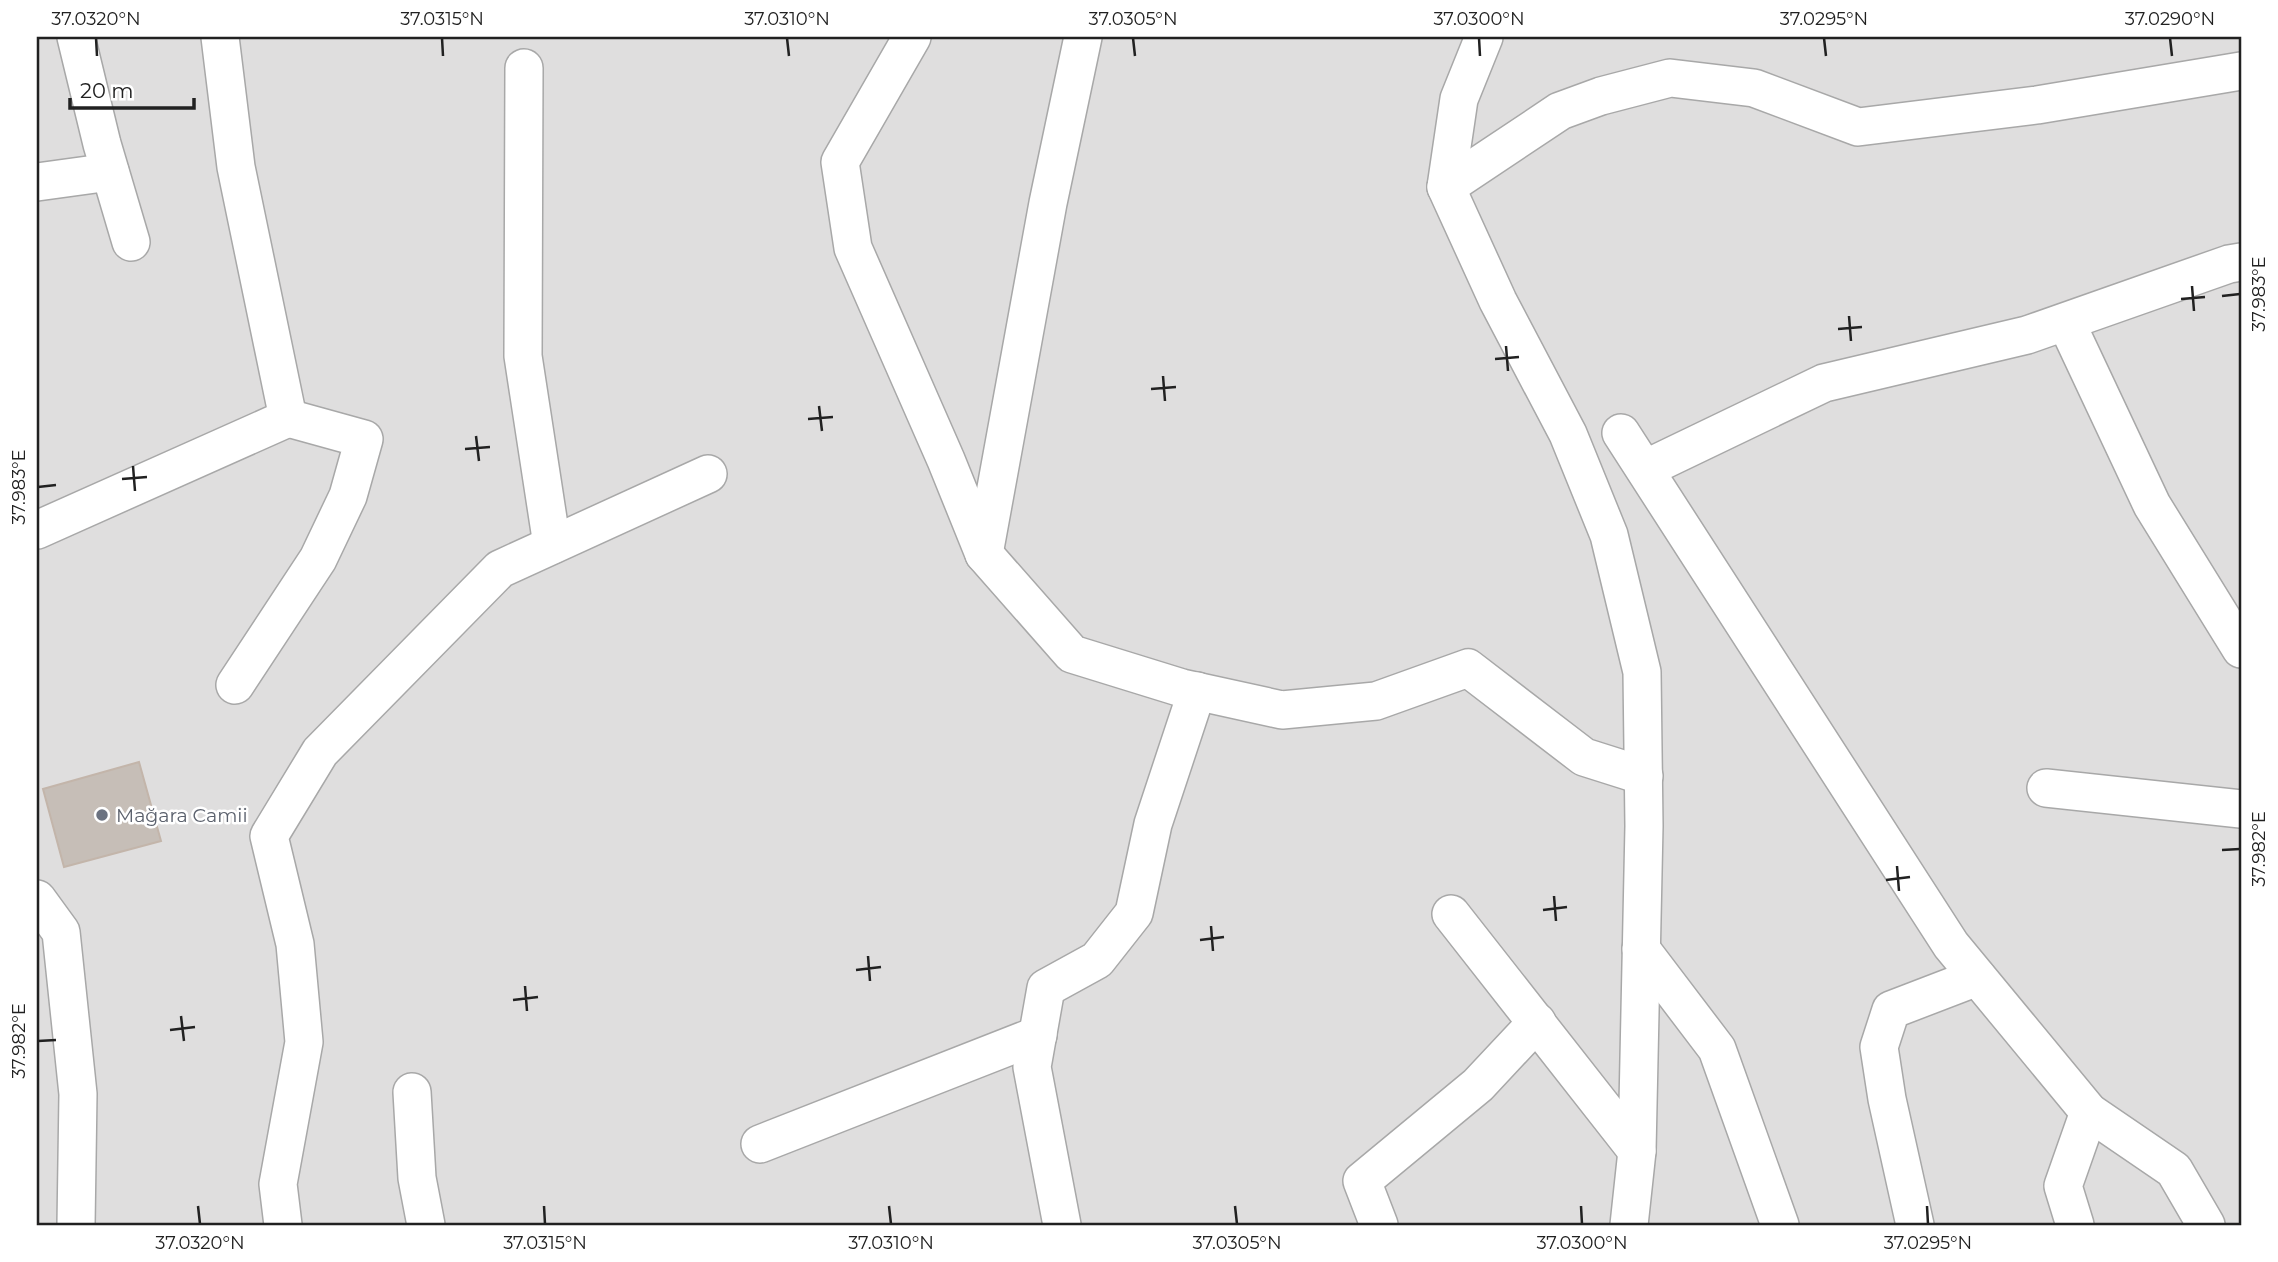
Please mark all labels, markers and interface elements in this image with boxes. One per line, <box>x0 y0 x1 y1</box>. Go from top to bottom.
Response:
text: 37.0320°N <box>51 8 141 30</box>
text: 37.0315°N <box>400 8 484 30</box>
text: 37.0310°N <box>744 8 830 30</box>
text: 37.0305°N <box>1088 8 1178 30</box>
text: 37.0300°N <box>1433 8 1525 30</box>
text: 37.0295°N <box>1780 8 1868 30</box>
text: 37.0290°N <box>2125 8 2215 30</box>
scale bar <box>70 66 194 110</box>
text: 20 m <box>80 78 134 103</box>
text: 37.983°E <box>2248 256 2270 332</box>
text: 37.983°E <box>8 449 30 525</box>
place label: Mağara Camii <box>116 804 248 827</box>
marker: Mağara Camii <box>94 807 110 823</box>
text: 37.982°E <box>2248 811 2270 887</box>
text: 37.982°E <box>8 1003 30 1079</box>
text: 37.0320°N <box>155 1232 245 1254</box>
text: 37.0315°N <box>503 1232 587 1254</box>
text: 37.0310°N <box>848 1232 934 1254</box>
text: 37.0305°N <box>1192 1232 1282 1254</box>
text: 37.0300°N <box>1536 1232 1628 1254</box>
text: 37.0295°N <box>1884 1232 1972 1254</box>

